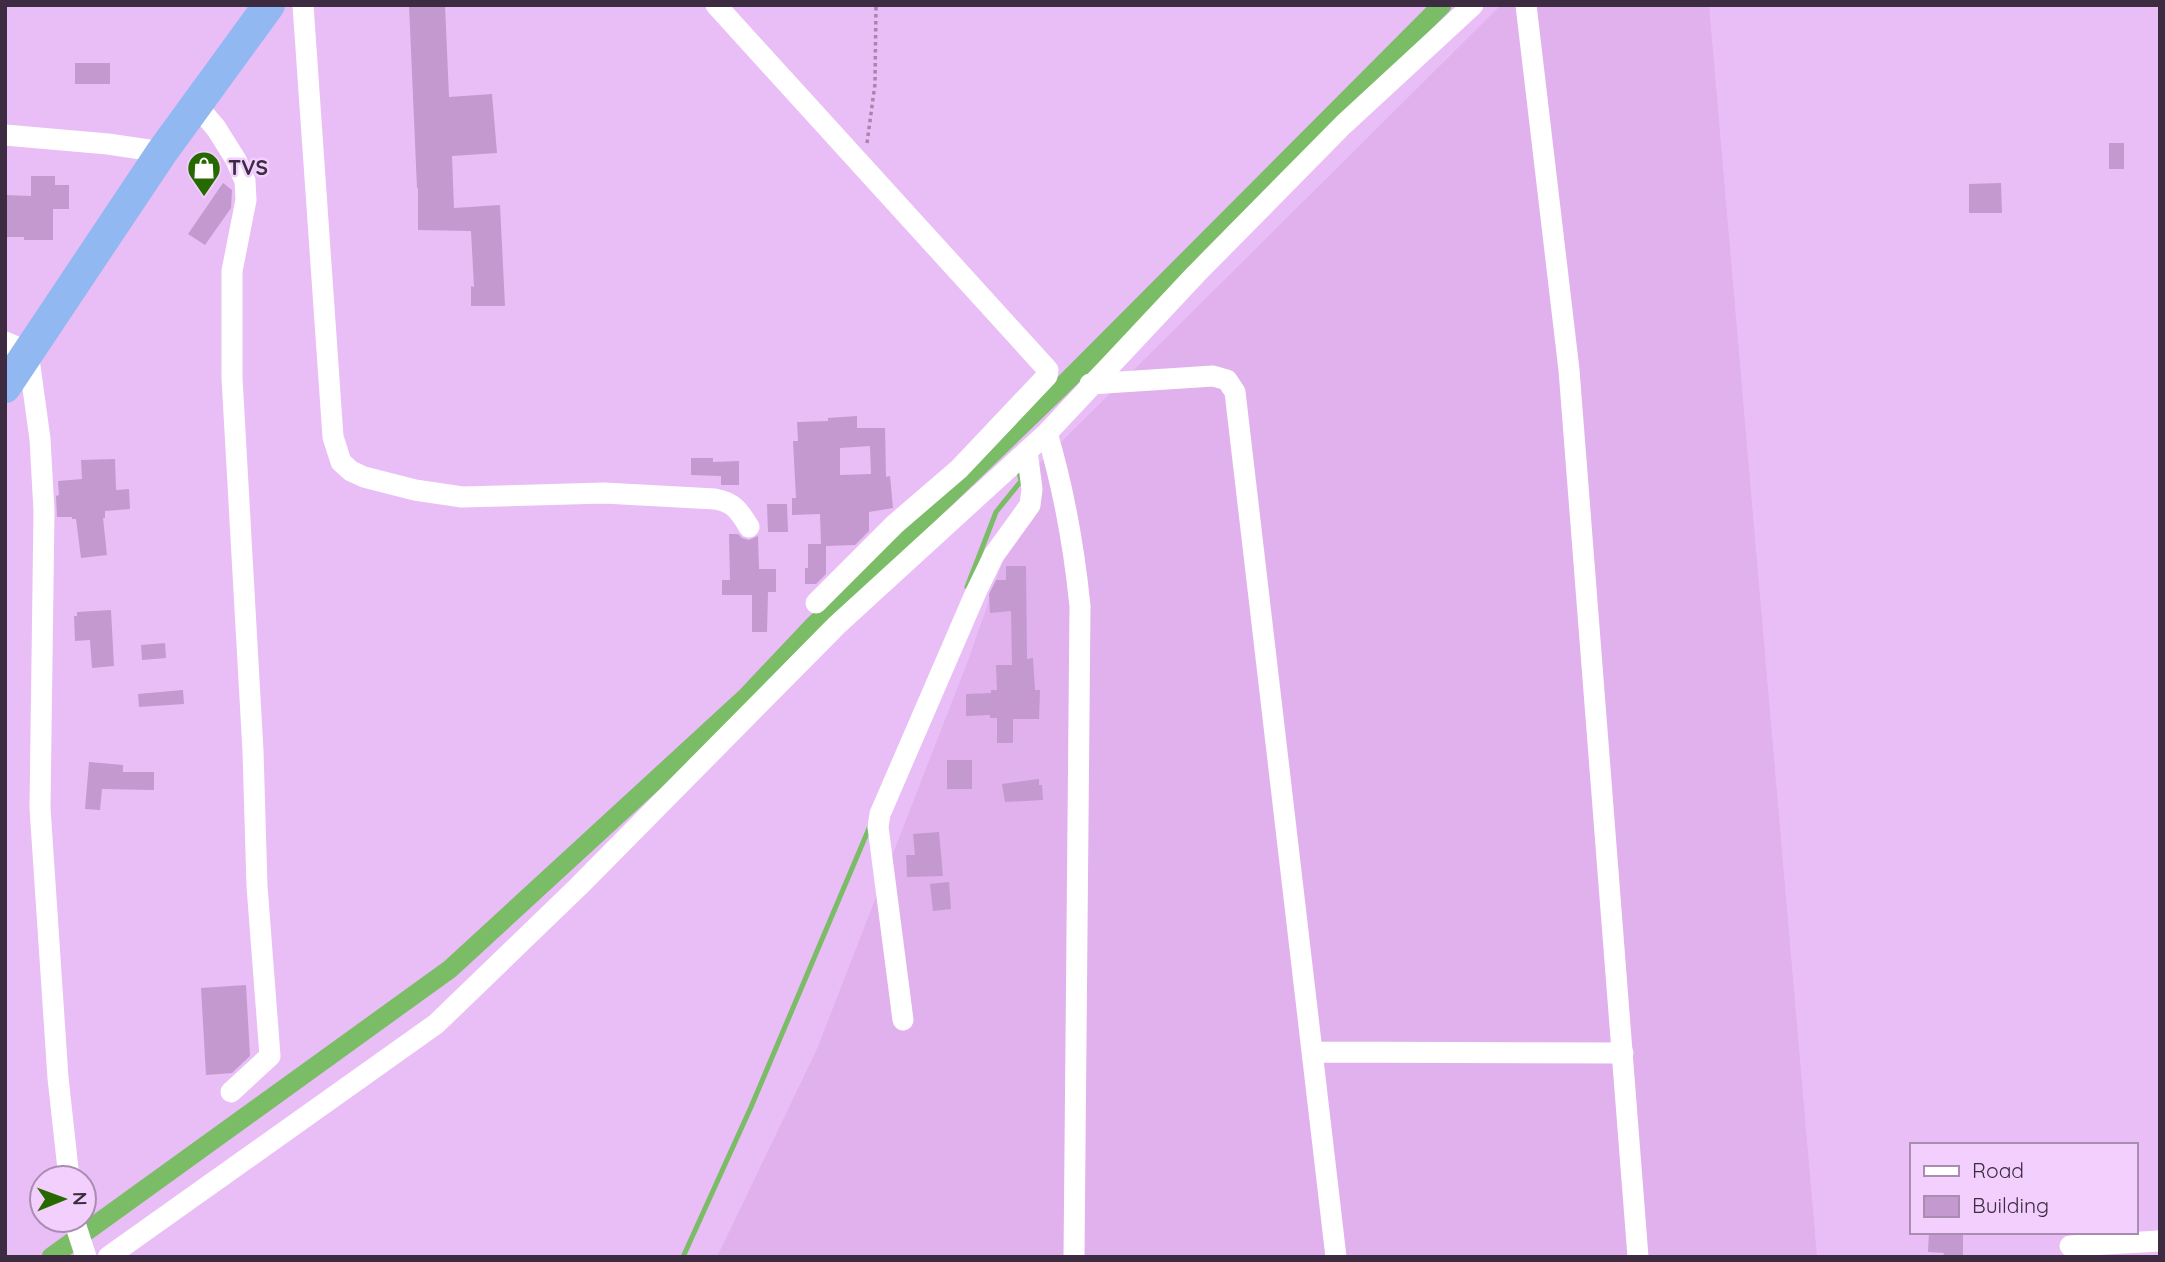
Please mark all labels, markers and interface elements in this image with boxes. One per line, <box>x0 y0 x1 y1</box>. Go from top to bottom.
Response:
shop icon: TVS <box>185 149 223 198</box>
place label: TVS <box>228 154 268 180</box>
legend <box>1910 1143 2137 1234</box>
text: Road <box>1972 1157 2024 1183</box>
north arrow <box>28 1164 98 1234</box>
text: N <box>68 1192 92 1206</box>
text: Building <box>1972 1192 2049 1218</box>

